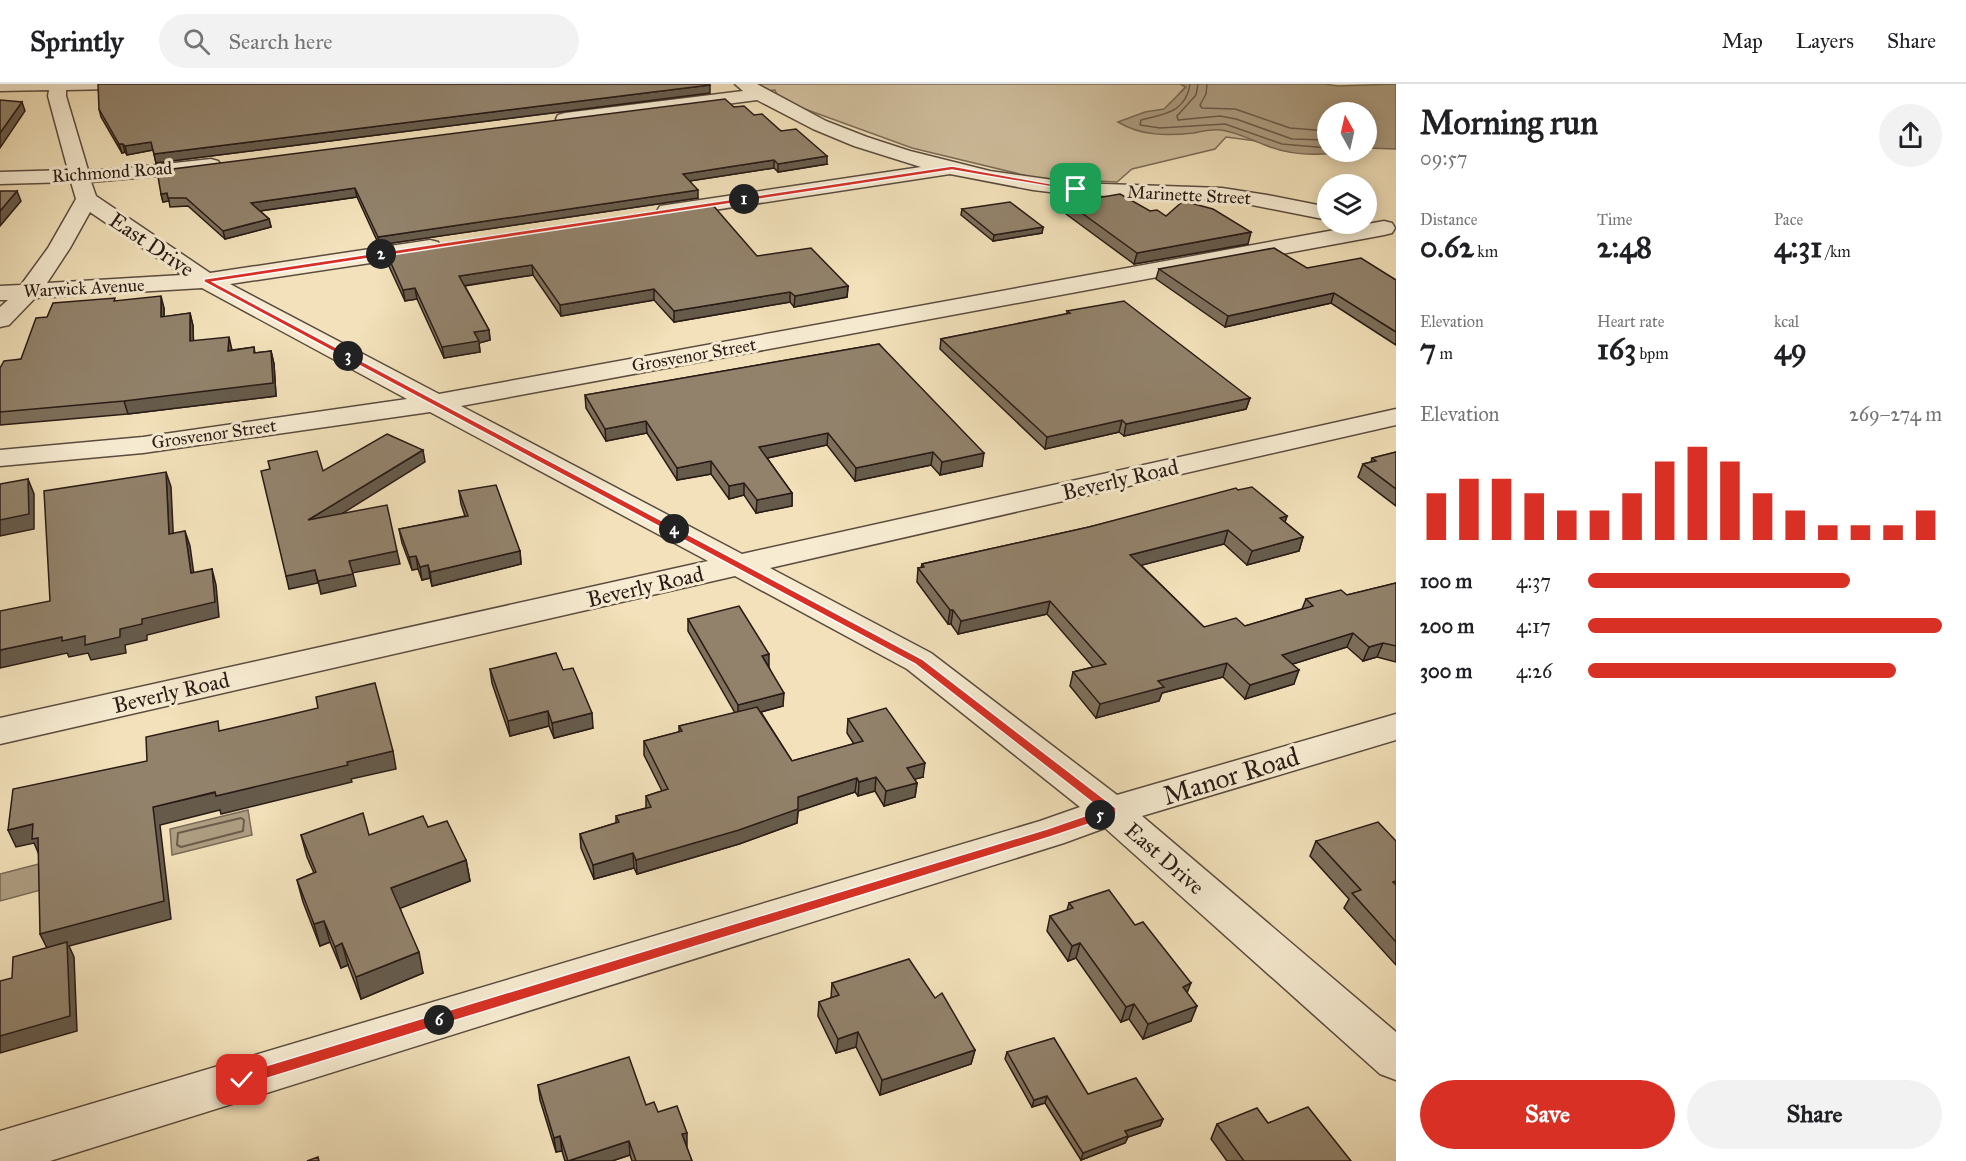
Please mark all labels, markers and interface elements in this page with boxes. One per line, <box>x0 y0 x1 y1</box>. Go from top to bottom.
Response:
search box <box>159 14 579 68</box>
text: Sprintly <box>30 24 123 59</box>
icon: search <box>180 25 213 58</box>
text: Search here <box>228 28 332 55</box>
text: Map <box>1722 28 1763 54</box>
text: Layers <box>1796 28 1854 54</box>
text: Share <box>1887 28 1936 54</box>
north arrow <box>1317 102 1377 162</box>
map controls <box>1317 102 1377 234</box>
text: Morning run <box>1420 103 1598 143</box>
button: share <box>1879 104 1942 167</box>
text: 09:57 <box>1420 146 1467 170</box>
street label: Richmond Road <box>51 157 173 187</box>
pin <box>1050 163 1101 214</box>
icon: arrive <box>1059 172 1092 205</box>
button: layers <box>1317 174 1377 234</box>
street label: Marinette Street <box>1127 181 1252 209</box>
pin: 1 <box>729 184 759 214</box>
text: 1 <box>741 189 747 208</box>
street label: East Drive <box>104 206 199 283</box>
text: Distance <box>1420 210 1477 229</box>
text: Time <box>1597 210 1632 229</box>
text: Pace <box>1774 210 1803 229</box>
text: 0.62 <box>1420 229 1474 265</box>
text: 2:48 <box>1597 229 1652 265</box>
text: 4:31 <box>1774 229 1822 265</box>
pin: 2 <box>366 239 396 269</box>
text: km <box>1474 242 1498 261</box>
text: /km <box>1822 242 1851 261</box>
text: 2 <box>377 244 385 263</box>
street label: Warwick Avenue <box>23 274 145 302</box>
text: Elevation <box>1420 312 1484 331</box>
text: Heart rate <box>1597 312 1664 331</box>
text: kcal <box>1774 312 1799 331</box>
text: 7 <box>1420 331 1436 367</box>
text: 163 <box>1597 331 1636 367</box>
text: 49 <box>1774 331 1807 367</box>
street label: Grosvenor Street <box>630 333 758 377</box>
pin: 3 <box>333 341 363 371</box>
text: m <box>1436 344 1453 363</box>
text: bpm <box>1636 344 1669 363</box>
text: 3 <box>345 346 351 365</box>
text: Elevation <box>1420 402 1499 426</box>
text: 269–274 m <box>1849 402 1942 426</box>
street label: Grosvenor Street <box>150 414 278 454</box>
street label: Beverly Road <box>1059 453 1181 506</box>
pin: 4 <box>659 514 689 544</box>
text: 4 <box>670 519 678 538</box>
street label: Beverly Road <box>584 560 706 613</box>
text: 100 m <box>1420 569 1472 593</box>
text: 4:37 <box>1516 569 1551 593</box>
text: 200 m <box>1420 614 1474 638</box>
text: 4:17 <box>1516 614 1551 638</box>
text: 300 m <box>1420 659 1472 683</box>
text: 4:26 <box>1516 659 1552 683</box>
street label: Beverly Road <box>110 666 232 719</box>
street label: Manor Road <box>1159 739 1304 812</box>
pin: 5 <box>1085 800 1115 830</box>
text: 5 <box>1096 805 1104 824</box>
street label: East Drive <box>1119 817 1210 900</box>
pin: 6 <box>424 1005 454 1035</box>
text: 6 <box>435 1010 443 1029</box>
pin <box>216 1054 267 1105</box>
icon: check <box>225 1063 258 1096</box>
button: Save <box>1420 1080 1675 1149</box>
button: Share <box>1687 1080 1942 1149</box>

